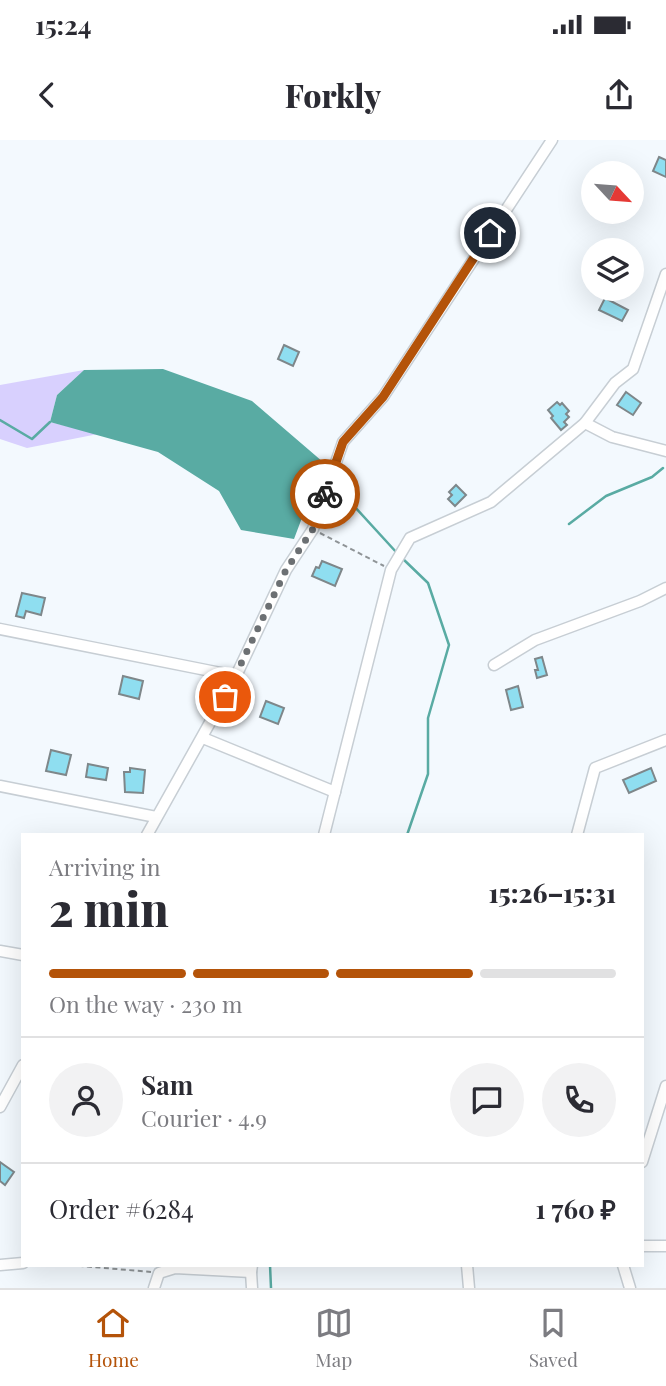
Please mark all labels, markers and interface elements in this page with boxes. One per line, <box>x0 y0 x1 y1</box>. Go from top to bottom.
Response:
text: 15:24 <box>35 7 91 42</box>
text: Forkly <box>285 73 381 116</box>
icon: back <box>28 76 66 114</box>
icon: share <box>600 76 638 114</box>
north arrow <box>581 161 644 224</box>
map controls <box>581 161 644 301</box>
pin <box>460 203 520 263</box>
icon: home <box>471 214 509 252</box>
button: layers <box>581 238 644 301</box>
courier <box>290 459 360 529</box>
icon: bike <box>306 475 344 513</box>
pin <box>195 667 255 727</box>
icon: bag <box>206 678 244 716</box>
text: Arriving in <box>49 851 161 882</box>
text: 15:26–15:31 <box>489 875 616 910</box>
text: 2 min <box>49 877 169 939</box>
text: On the way · 230 m <box>49 988 242 1019</box>
button: person <box>49 1063 123 1137</box>
button: chat <box>450 1063 524 1137</box>
button: phone <box>542 1063 616 1137</box>
text: Sam <box>141 1067 193 1102</box>
text: Courier · 4.9 <box>141 1102 267 1133</box>
text: Order #6284 <box>49 1191 194 1226</box>
text: 1 760 ₽ <box>536 1191 616 1226</box>
tab: Home <box>88 1304 139 1372</box>
tab: Map <box>315 1304 353 1372</box>
tab: Saved <box>529 1304 578 1372</box>

